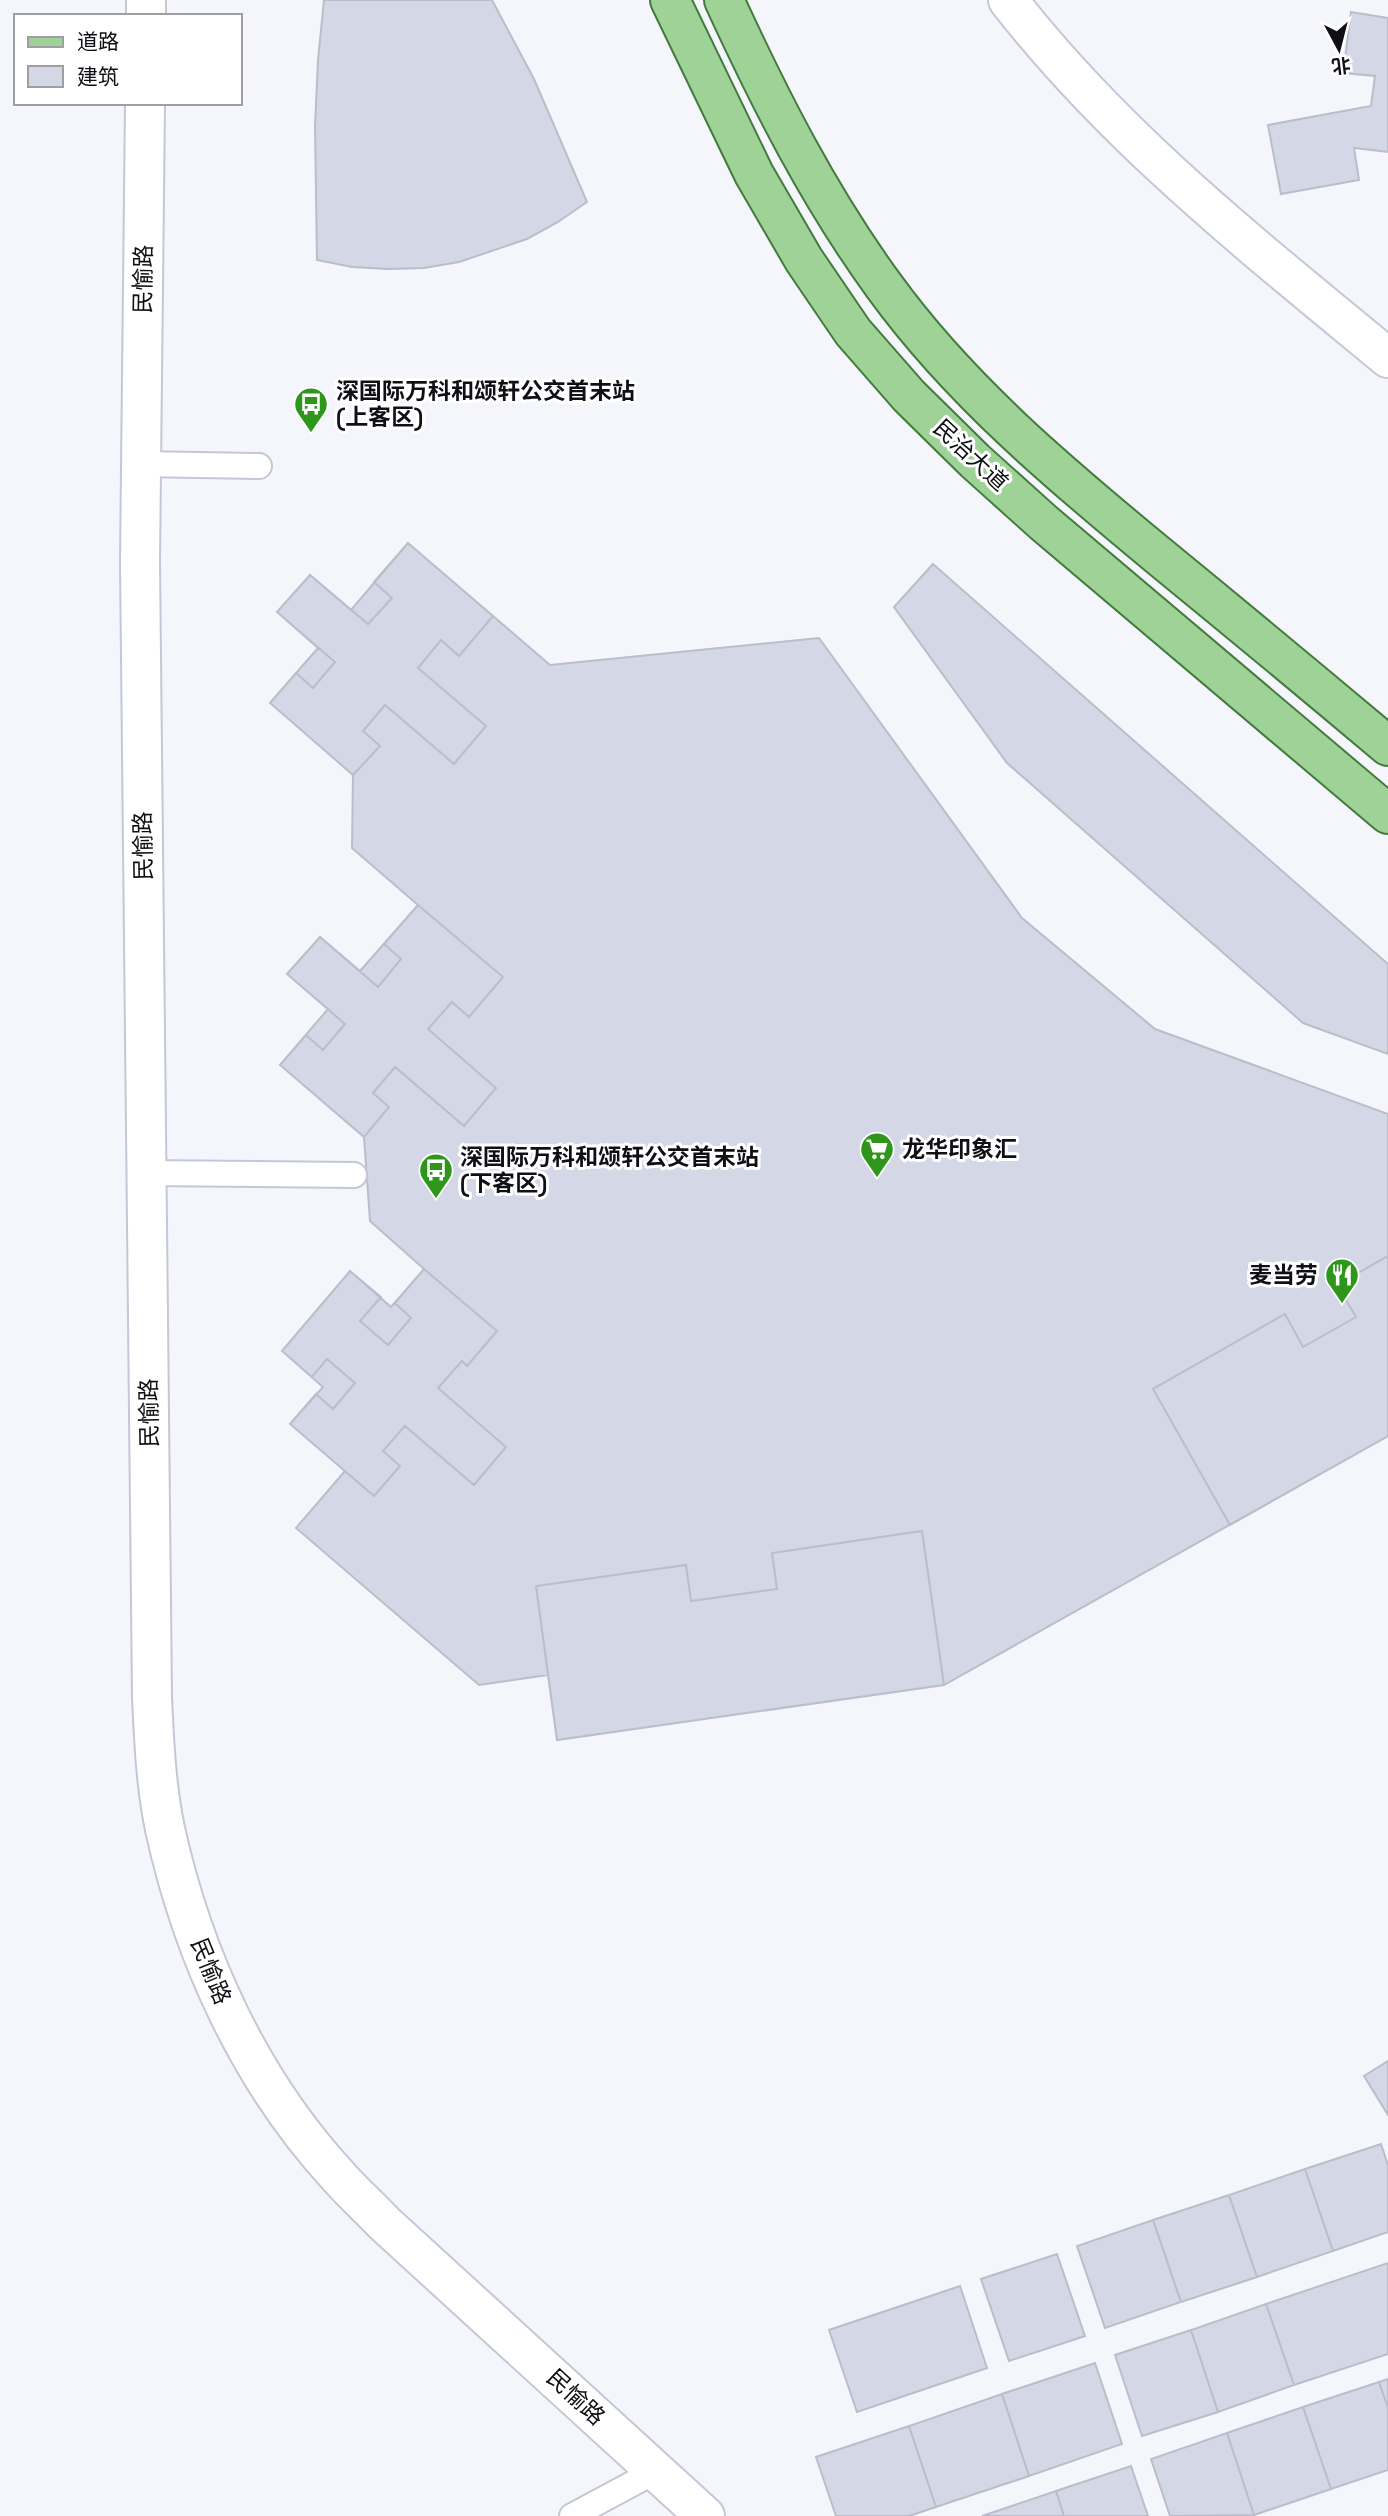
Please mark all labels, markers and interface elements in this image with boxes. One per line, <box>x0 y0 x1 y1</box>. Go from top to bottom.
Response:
legend <box>14 14 242 105</box>
north arrow <box>1304 14 1374 84</box>
text: 道路 <box>77 28 119 55</box>
text: 北 <box>1330 52 1352 79</box>
text: 建筑 <box>77 63 119 90</box>
street label: 民愉路 <box>127 244 159 314</box>
place label: 深国际万科和颂轩公交首末站 (上客区) <box>336 376 635 432</box>
bus stop icon: 深国际万科和颂轩公交首末站 (上客区) <box>292 385 330 434</box>
street label: 民治大道 <box>927 413 1015 497</box>
street label: 民愉路 <box>127 811 159 881</box>
supermarket icon: 龙华印象汇 <box>858 1130 896 1179</box>
place label: 龙华印象汇 <box>902 1134 1017 1164</box>
place label: 深国际万科和颂轩公交首末站 (下客区) <box>460 1142 759 1198</box>
bus stop icon: 深国际万科和颂轩公交首末站 (下客区) <box>417 1151 455 1200</box>
restaurant icon: 麦当劳 <box>1323 1256 1361 1305</box>
place label: 麦当劳 <box>1249 1260 1318 1290</box>
street label: 民愉路 <box>133 1378 165 1448</box>
street label: 民愉路 <box>184 1933 238 2009</box>
street label: 民愉路 <box>541 2363 611 2431</box>

